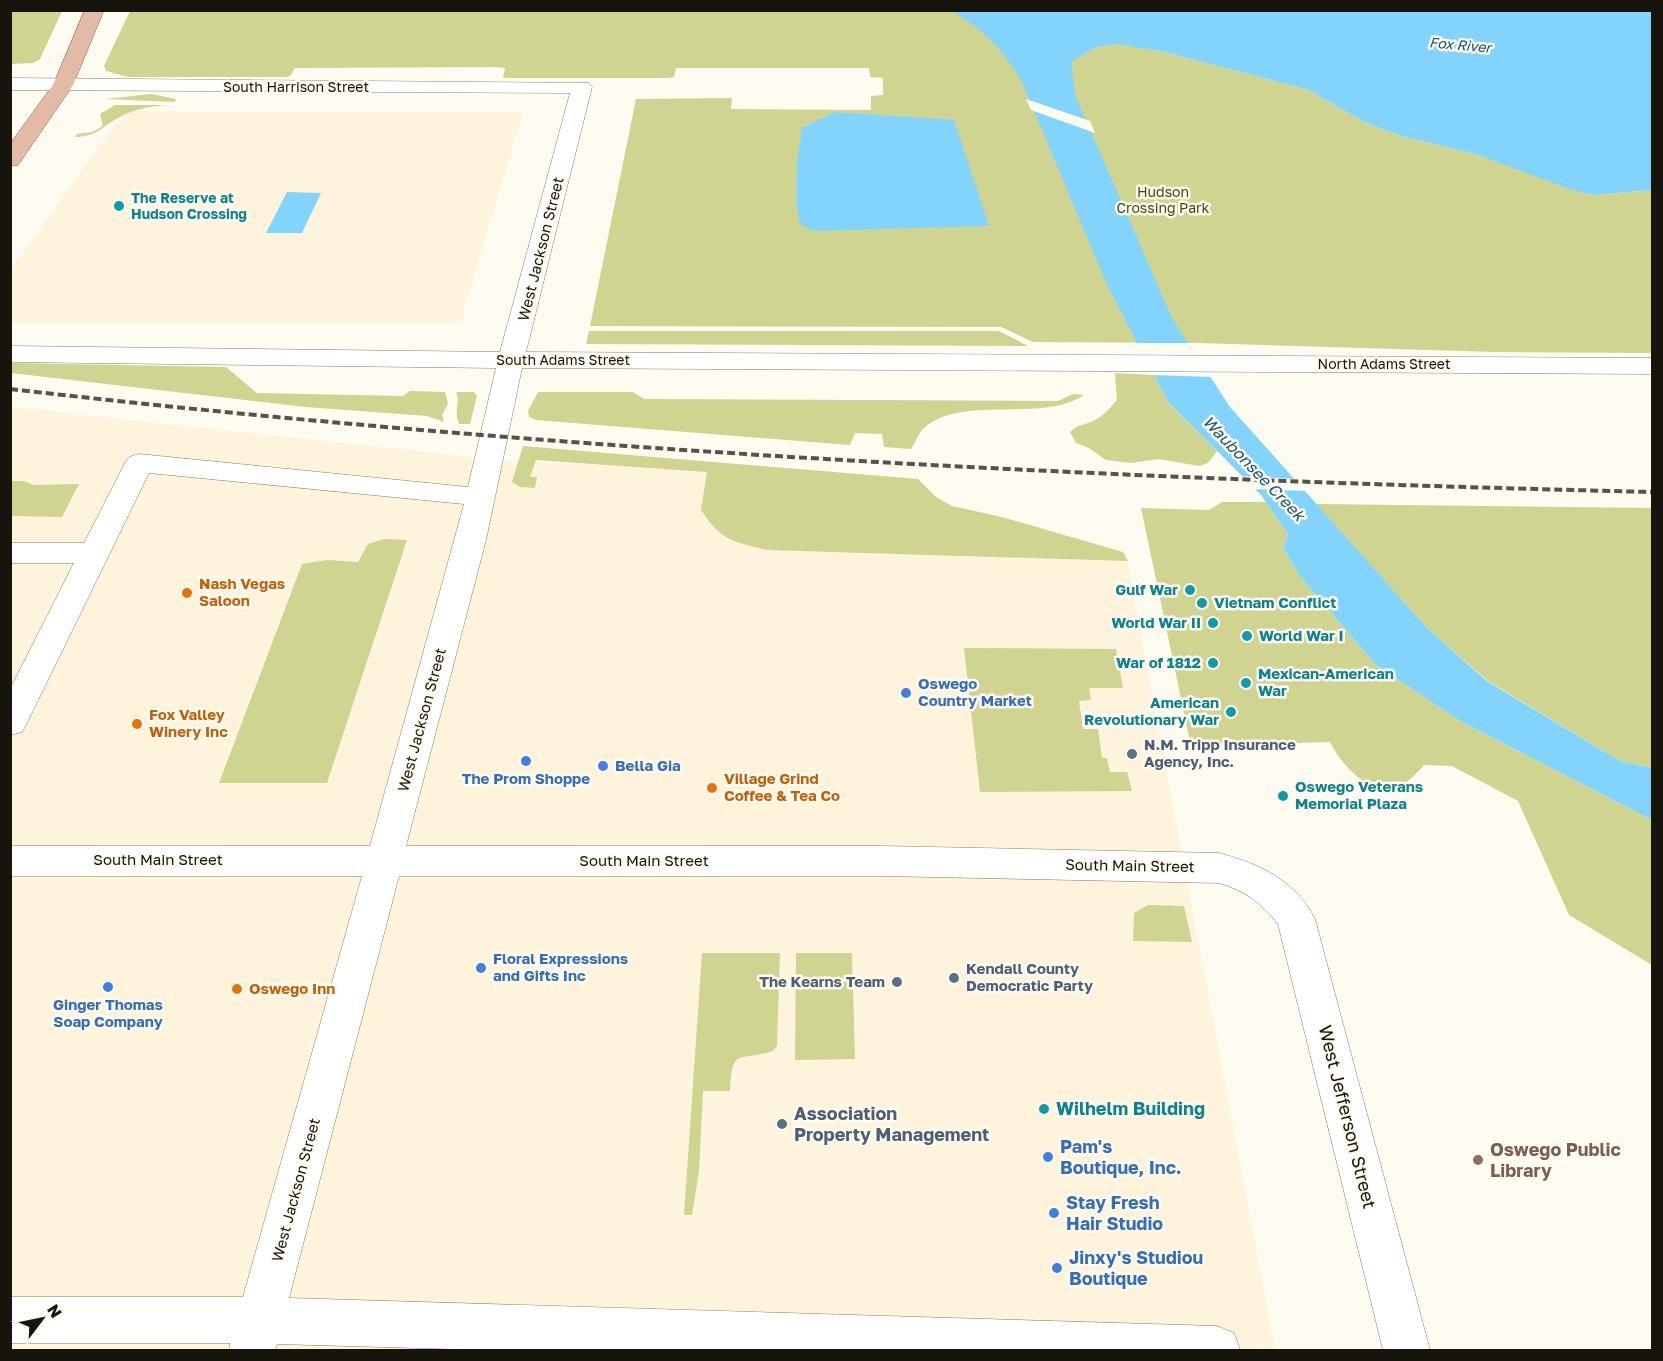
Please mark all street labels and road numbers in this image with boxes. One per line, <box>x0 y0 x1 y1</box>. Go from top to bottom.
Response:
street label: South Harrison Street <box>223 78 369 95</box>
street label: West Jackson Street <box>513 175 567 323</box>
street label: South Adams Street <box>496 351 630 368</box>
street label: North Adams Street <box>1318 355 1451 372</box>
street label: West Jackson Street <box>393 646 449 794</box>
street label: South Main Street <box>93 850 223 868</box>
street label: South Main Street <box>579 851 709 869</box>
street label: South Main Street <box>1065 855 1195 875</box>
street label: West Jefferson Street <box>1315 1023 1381 1211</box>
street label: West Jackson Street <box>267 1116 323 1264</box>

